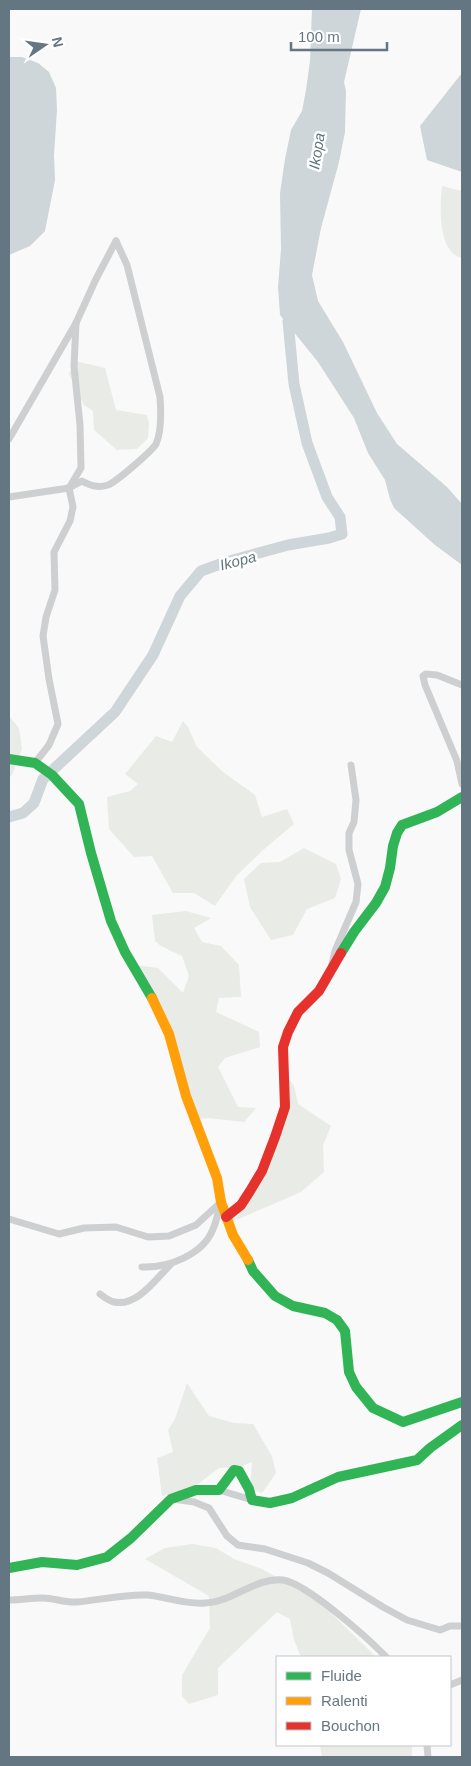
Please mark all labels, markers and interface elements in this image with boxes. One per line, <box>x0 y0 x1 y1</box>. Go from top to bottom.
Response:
north arrow <box>20 20 70 70</box>
scale bar <box>291 20 387 52</box>
text: 100 m <box>298 28 340 45</box>
text: N <box>49 35 67 49</box>
water label: Ikopa <box>305 131 328 170</box>
water label: Ikopa <box>218 548 258 573</box>
legend <box>276 1656 451 1746</box>
text: Fluide <box>321 1667 362 1684</box>
text: Ralenti <box>321 1692 368 1709</box>
text: Bouchon <box>321 1717 380 1734</box>

